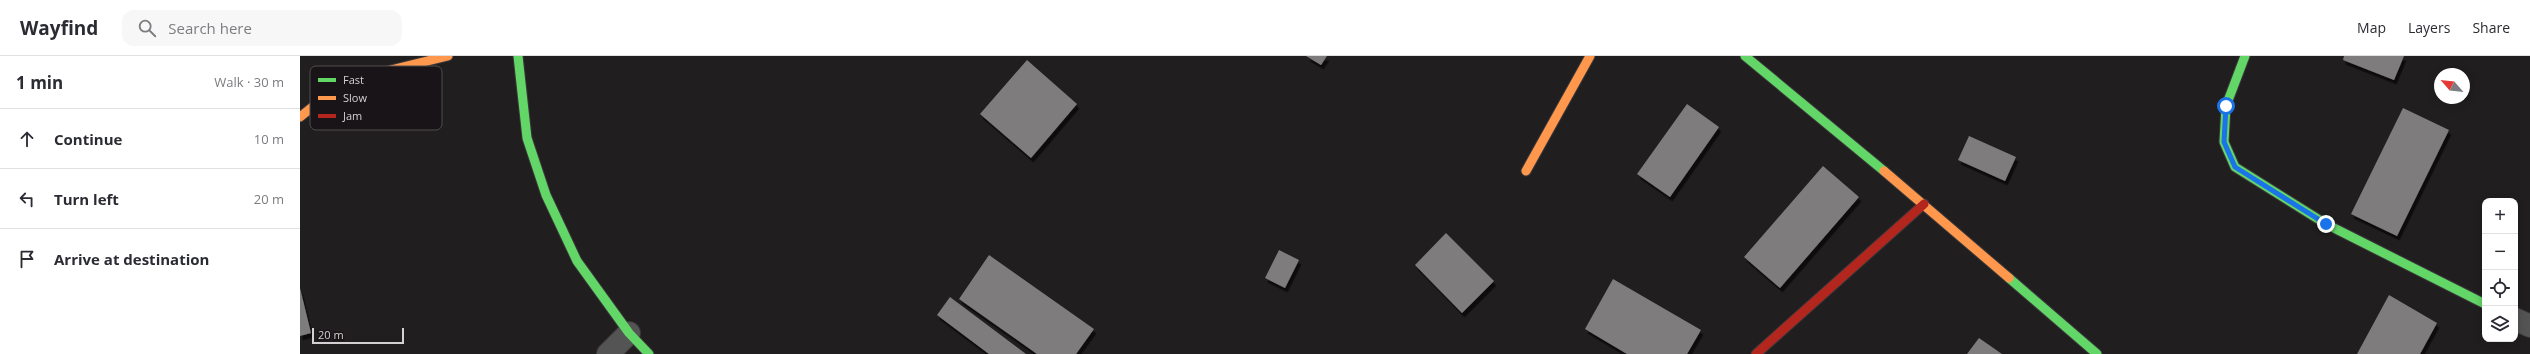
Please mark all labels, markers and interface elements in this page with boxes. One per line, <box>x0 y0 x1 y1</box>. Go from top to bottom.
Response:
search box <box>122 10 402 46</box>
text: Wayfind <box>20 15 98 41</box>
icon: search <box>136 17 158 39</box>
text: Search here <box>168 18 252 38</box>
text: Map <box>2357 18 2386 37</box>
text: Layers <box>2408 18 2450 37</box>
text: Share <box>2472 18 2510 37</box>
legend <box>310 66 442 130</box>
north arrow <box>2434 68 2470 104</box>
text: 1 min <box>16 71 63 94</box>
text: Fast <box>343 72 364 87</box>
text: Walk · 30 m <box>214 73 284 91</box>
text: Slow <box>343 90 367 105</box>
route start <box>2217 97 2235 115</box>
text: Jam <box>342 108 362 123</box>
icon: ahead <box>16 128 38 150</box>
text: Continue <box>54 129 122 149</box>
text: 10 m <box>254 130 284 148</box>
icon: left <box>16 188 38 210</box>
text: Turn left <box>54 189 119 209</box>
text: 20 m <box>254 190 284 208</box>
map controls <box>2482 198 2518 342</box>
button: + <box>2482 198 2518 234</box>
route end <box>2317 215 2335 233</box>
button: − <box>2482 234 2518 270</box>
icon: arrive <box>16 248 38 270</box>
text: Arrive at destination <box>54 249 209 269</box>
button: locate <box>2482 270 2518 306</box>
button: layers <box>2482 306 2518 342</box>
scale bar <box>312 326 404 345</box>
text: 20 m <box>318 327 344 342</box>

